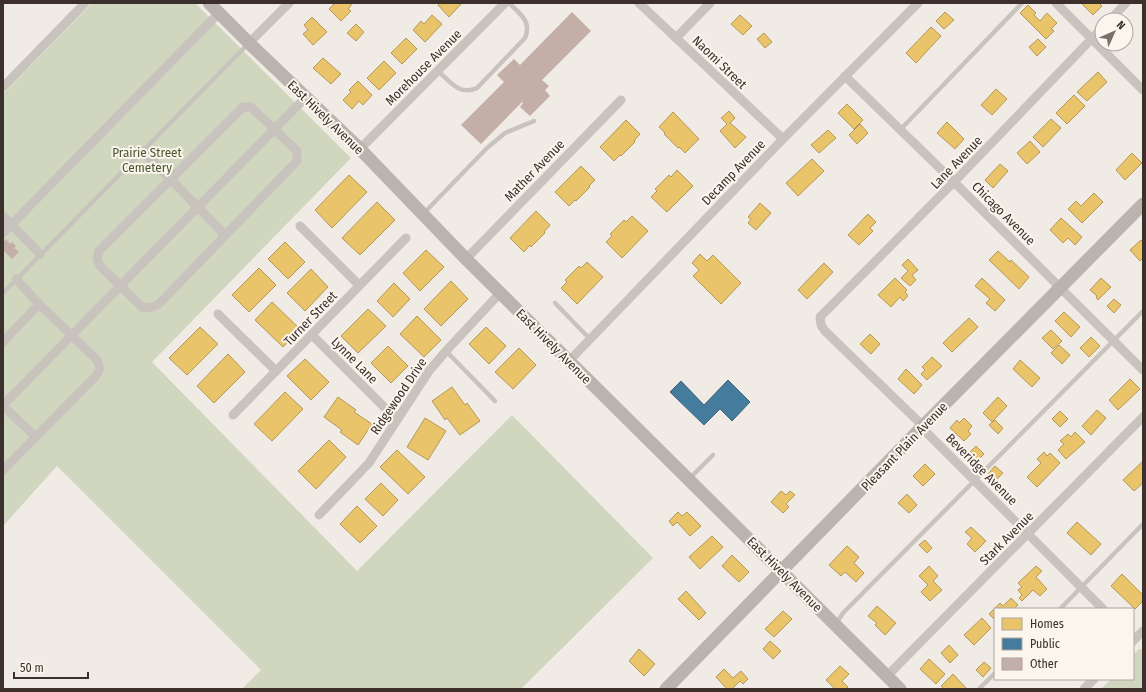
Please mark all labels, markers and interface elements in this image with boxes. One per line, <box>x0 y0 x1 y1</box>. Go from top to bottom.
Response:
north arrow <box>1094 12 1134 52</box>
text: N <box>1114 18 1128 32</box>
street label: Morehouse Avenue <box>382 26 464 108</box>
street label: Naomi Street <box>689 33 750 92</box>
street label: East Hively Avenue <box>285 77 367 157</box>
street label: Lane Avenue <box>928 133 985 192</box>
street label: Mather Avenue <box>501 136 567 204</box>
street label: Decamp Avenue <box>699 137 768 208</box>
park label: Prairie Street Cemetery <box>112 145 183 175</box>
street label: Chicago Avenue <box>969 179 1038 248</box>
street label: Turner Street <box>281 288 340 349</box>
street label: East Hively Avenue <box>513 306 594 387</box>
street label: Lynne Lane <box>328 334 381 387</box>
street label: Ridgewood Drive <box>367 355 430 438</box>
street label: Pleasant Plain Avenue <box>858 399 950 494</box>
street label: Beveridge Avenue <box>943 431 1020 508</box>
street label: Stark Avenue <box>976 508 1036 568</box>
street label: East Hively Avenue <box>744 534 825 615</box>
legend <box>994 608 1134 680</box>
text: Homes <box>1030 617 1064 631</box>
text: Public <box>1030 637 1060 651</box>
scale bar <box>14 654 88 680</box>
text: Other <box>1030 657 1059 671</box>
text: 50 m <box>20 661 44 675</box>

